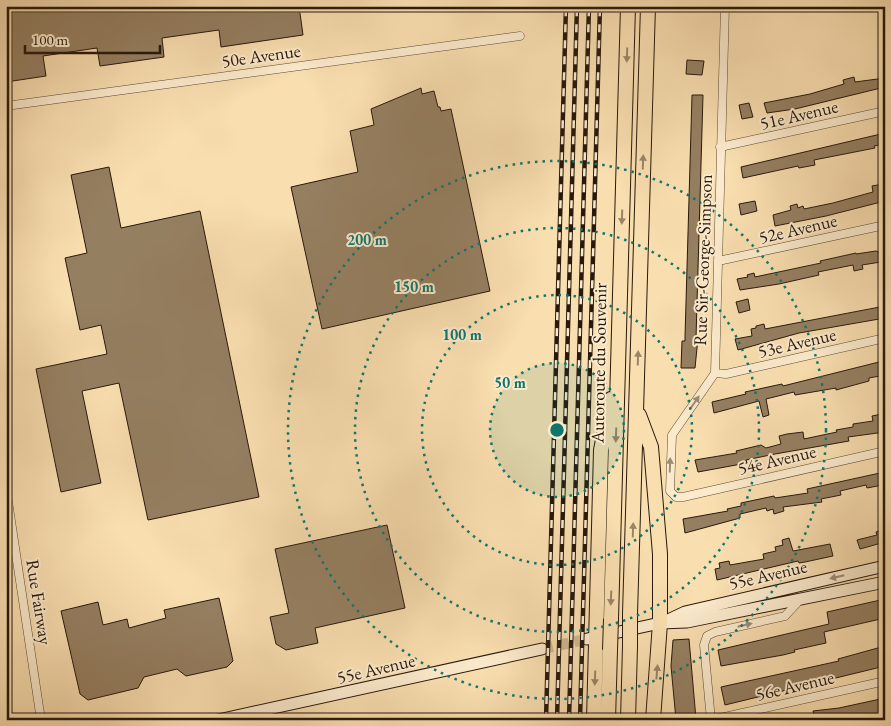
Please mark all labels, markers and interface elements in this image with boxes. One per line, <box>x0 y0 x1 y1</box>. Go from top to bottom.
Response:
scale bar <box>25 22 160 54</box>
text: 100 m <box>32 30 69 49</box>
street label: 50e Avenue <box>220 39 302 72</box>
one-way arrow <box>622 47 630 63</box>
street label: 51e Avenue <box>758 94 840 135</box>
one-way arrow <box>640 154 648 170</box>
street label: Rue Sir-George-Simpson <box>688 173 717 346</box>
street label: 52e Avenue <box>757 208 839 249</box>
one-way arrow <box>617 210 625 226</box>
text: 200 m <box>347 230 387 249</box>
text: 150 m <box>394 277 434 296</box>
street label: Autoroute du Souvenir <box>586 283 611 444</box>
street label: 53e Avenue <box>756 322 838 363</box>
text: 100 m <box>442 325 482 344</box>
one-way arrow <box>634 350 642 366</box>
text: 50 m <box>494 373 526 392</box>
one-way arrow <box>690 395 700 409</box>
centre of rings <box>548 421 566 439</box>
one-way arrow <box>612 428 620 444</box>
street label: 54e Avenue <box>736 439 818 480</box>
one-way arrow <box>666 457 674 473</box>
one-way arrow <box>629 522 637 538</box>
street label: 55e Avenue <box>727 554 809 595</box>
street label: Rue Fairway <box>21 558 58 646</box>
one-way arrow <box>830 573 845 581</box>
one-way arrow <box>607 590 615 606</box>
one-way arrow <box>737 621 752 629</box>
street label: 55e Avenue <box>335 648 417 689</box>
one-way arrow <box>654 663 662 679</box>
street label: 56e Avenue <box>754 665 836 706</box>
one-way arrow <box>591 671 599 687</box>

